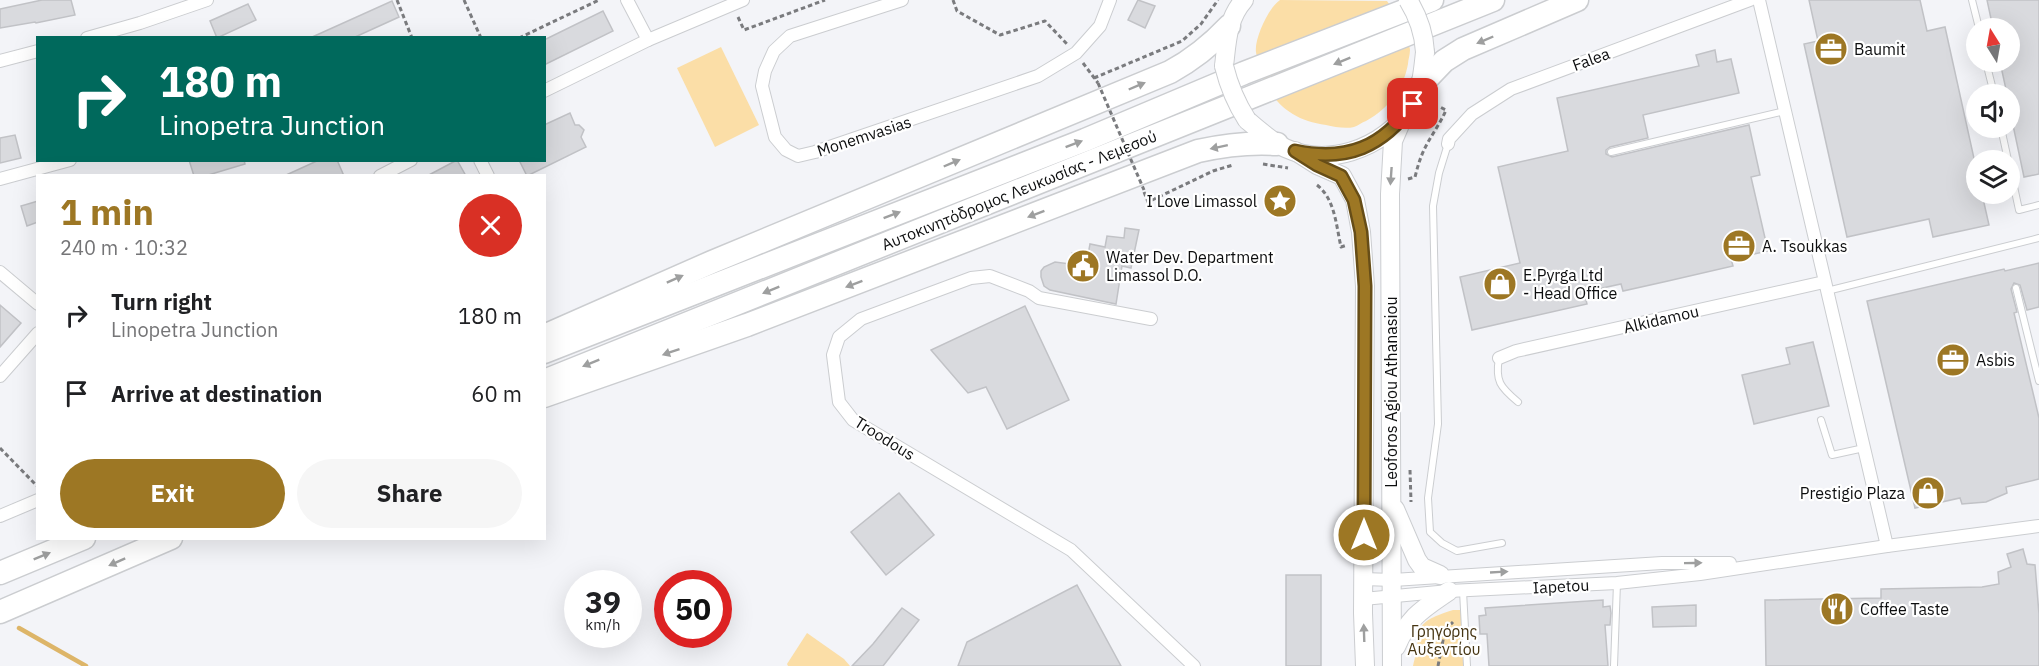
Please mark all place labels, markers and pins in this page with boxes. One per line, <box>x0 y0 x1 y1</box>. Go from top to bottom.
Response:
office icon: Baumit <box>1813 31 1849 67</box>
place label: Baumit <box>1854 39 1906 59</box>
pin <box>1387 78 1438 129</box>
place icon: I Love Limassol <box>1262 183 1298 219</box>
place label: I Love Limassol <box>1147 191 1257 211</box>
office icon: A. Tsoukkas <box>1721 228 1757 264</box>
place label: A. Tsoukkas <box>1762 236 1848 256</box>
place label: Water Dev. Department Limassol D.O. <box>1106 247 1274 285</box>
public building icon: Water Dev. Department Limassol D.O. <box>1065 248 1101 284</box>
place label: E.Pyrga Ltd - Head Office <box>1523 265 1617 303</box>
shop icon: E.Pyrga Ltd - Head Office <box>1482 266 1518 302</box>
office icon: Asbis <box>1935 342 1971 378</box>
place label: Asbis <box>1976 350 2015 370</box>
shop icon: Prestigio Plaza <box>1910 475 1946 511</box>
place label: Prestigio Plaza <box>1800 483 1905 503</box>
restaurant icon: Coffee Taste <box>1819 591 1855 627</box>
place label: Coffee Taste <box>1860 599 1949 619</box>

